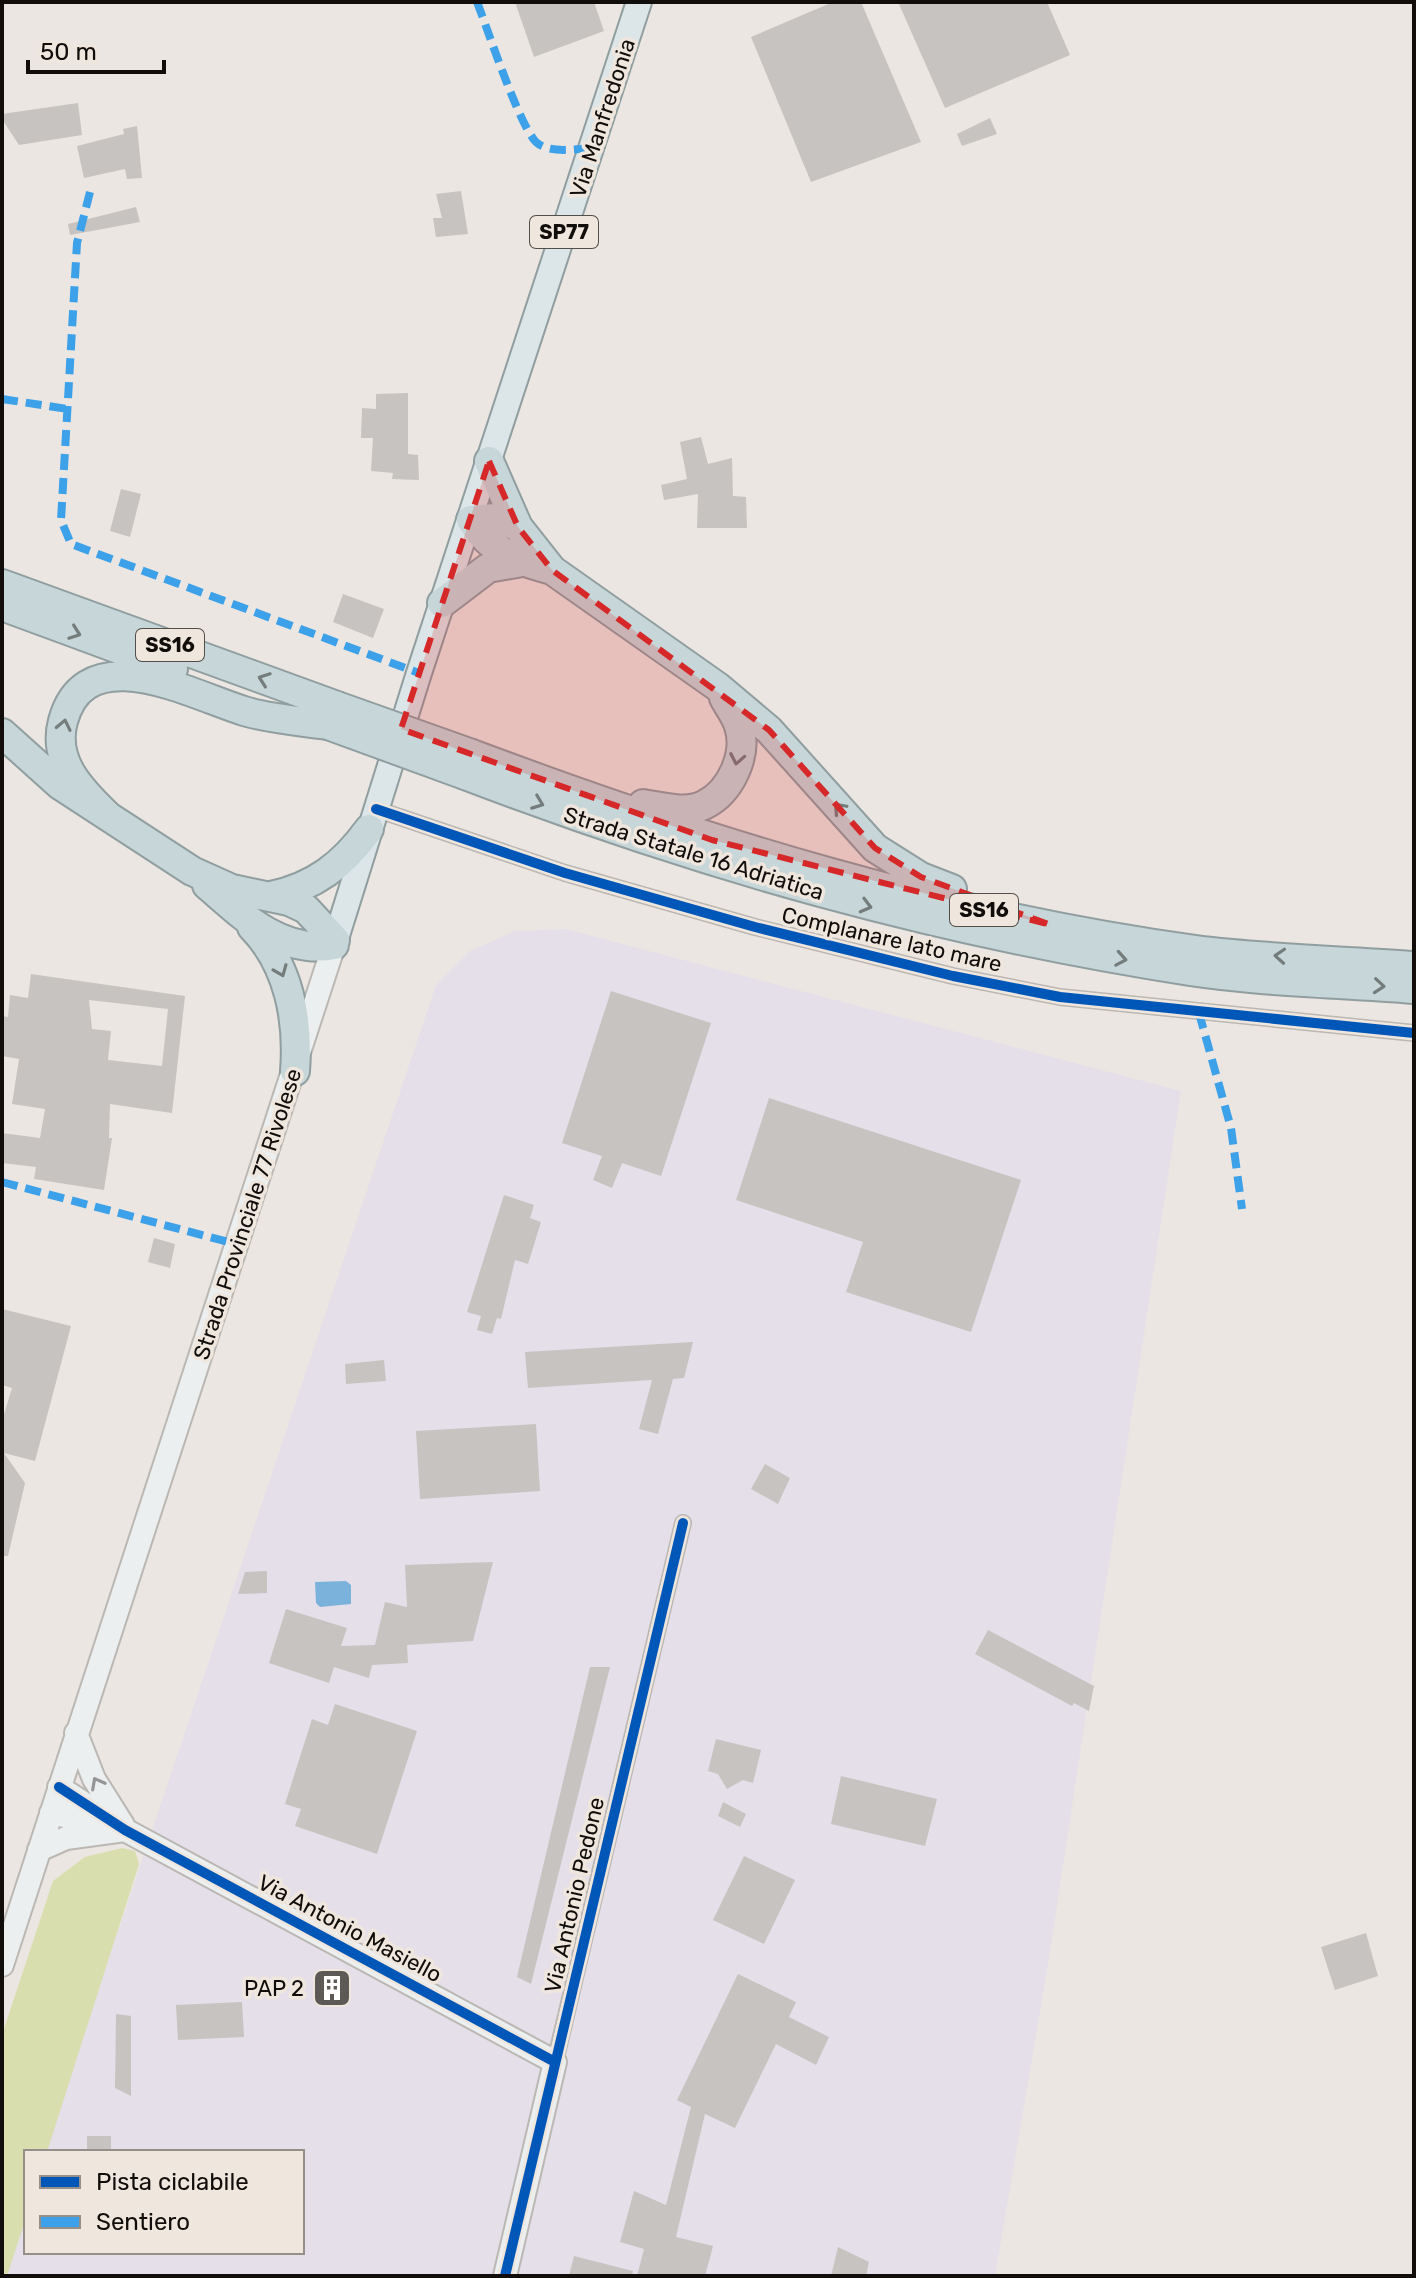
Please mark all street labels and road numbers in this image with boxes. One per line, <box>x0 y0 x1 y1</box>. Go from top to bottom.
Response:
street label: Via Manfredonia <box>564 35 641 201</box>
road number: SP77 <box>530 216 598 248</box>
road number: SS16 <box>136 629 204 661</box>
street label: Strada Statale 16 Adriatica <box>561 801 827 906</box>
road number: SS16 <box>950 894 1018 926</box>
street label: Complanare lato mare <box>779 901 1005 978</box>
street label: Strada Provinciale 77 Rivolese <box>188 1065 307 1363</box>
street label: Via Antonio Pedone <box>539 1795 610 1996</box>
street label: Via Antonio Masiello <box>253 1869 446 1988</box>

